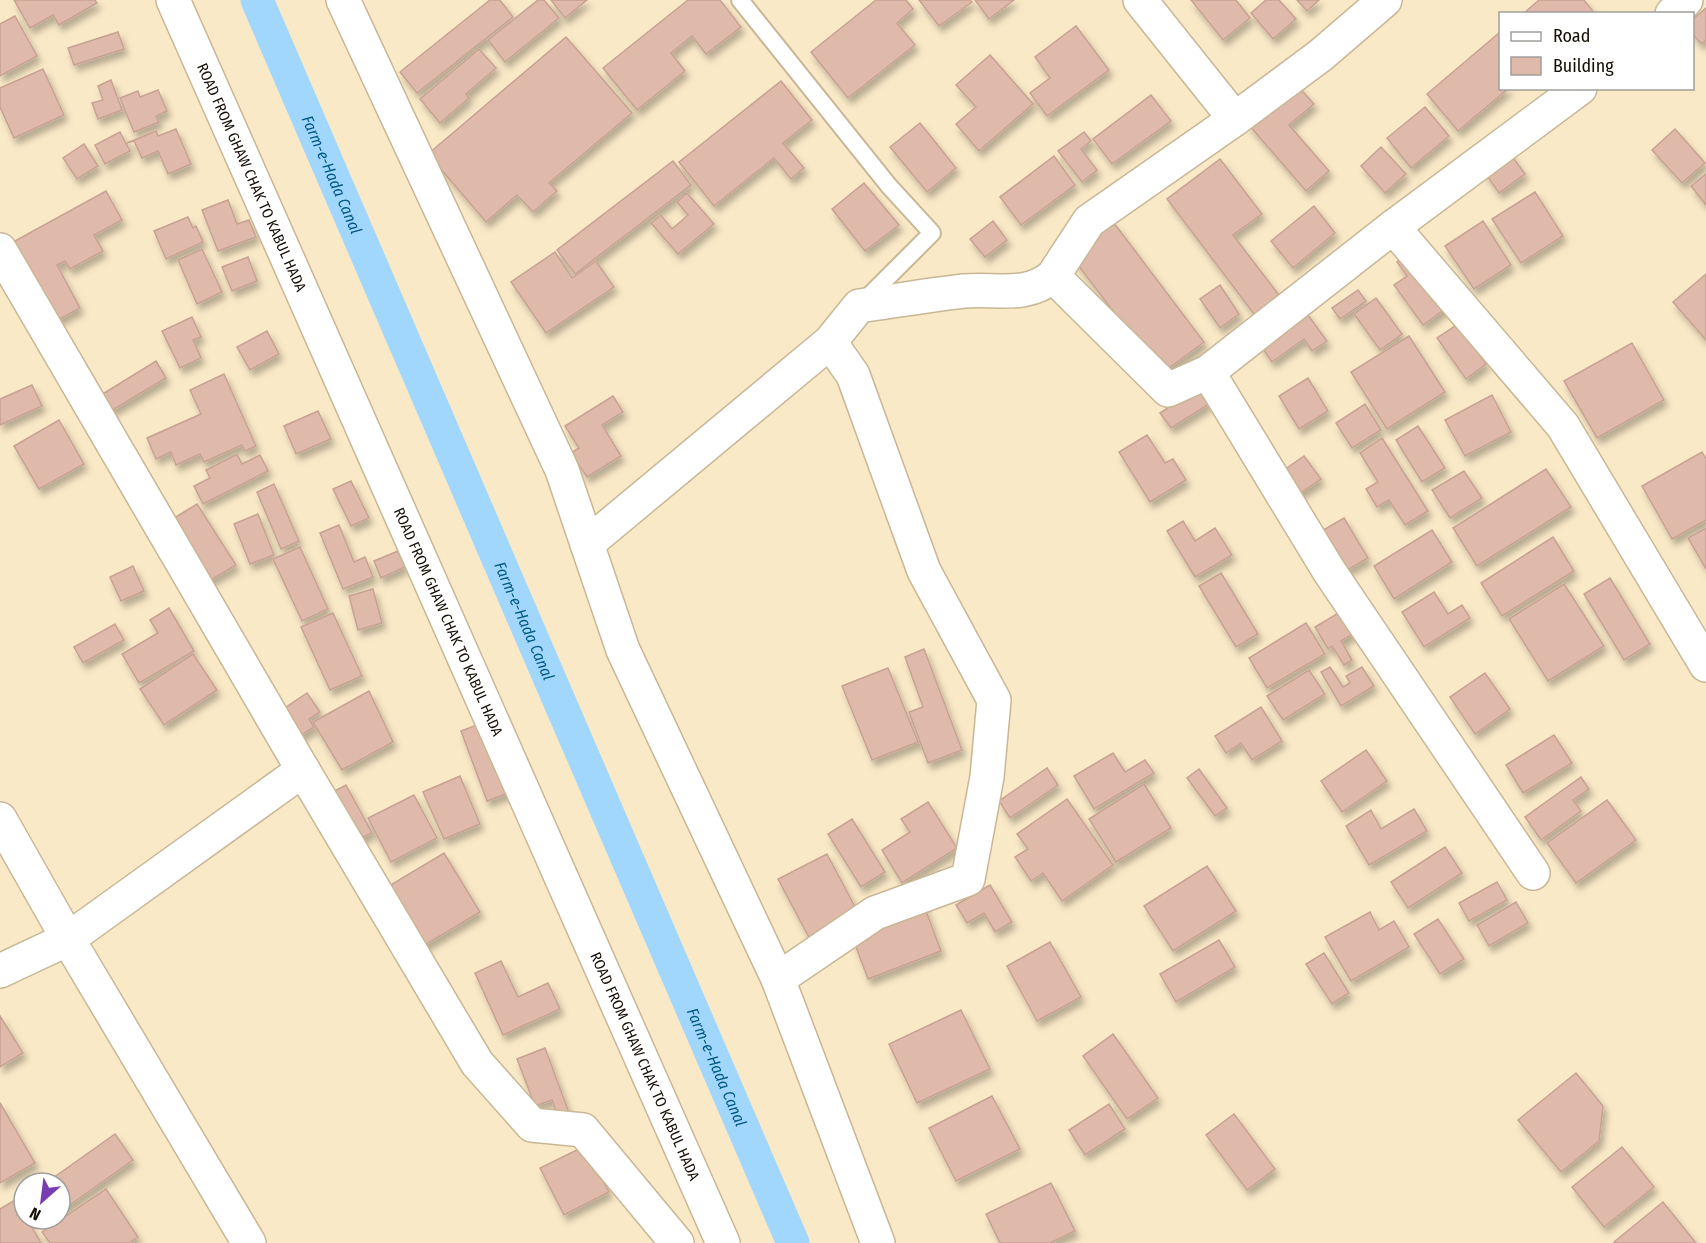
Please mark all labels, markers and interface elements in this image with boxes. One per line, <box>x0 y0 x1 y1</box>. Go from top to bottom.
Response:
legend <box>1499 12 1694 90</box>
text: Road <box>1553 25 1590 47</box>
text: Building <box>1553 55 1614 77</box>
street label: ROAD FROM GHAW CHAK TO KABUL HADA <box>193 60 310 295</box>
water label: Farm-e-Hada Canal <box>298 112 366 237</box>
street label: ROAD FROM GHAW CHAK TO KABUL HADA <box>390 505 507 739</box>
water label: Farm-e-Hada Canal <box>491 559 559 683</box>
street label: ROAD FROM GHAW CHAK TO KABUL HADA <box>586 949 703 1183</box>
water label: Farm-e-Hada Canal <box>683 1005 751 1129</box>
north arrow <box>12 1171 72 1231</box>
text: N <box>26 1203 44 1224</box>

